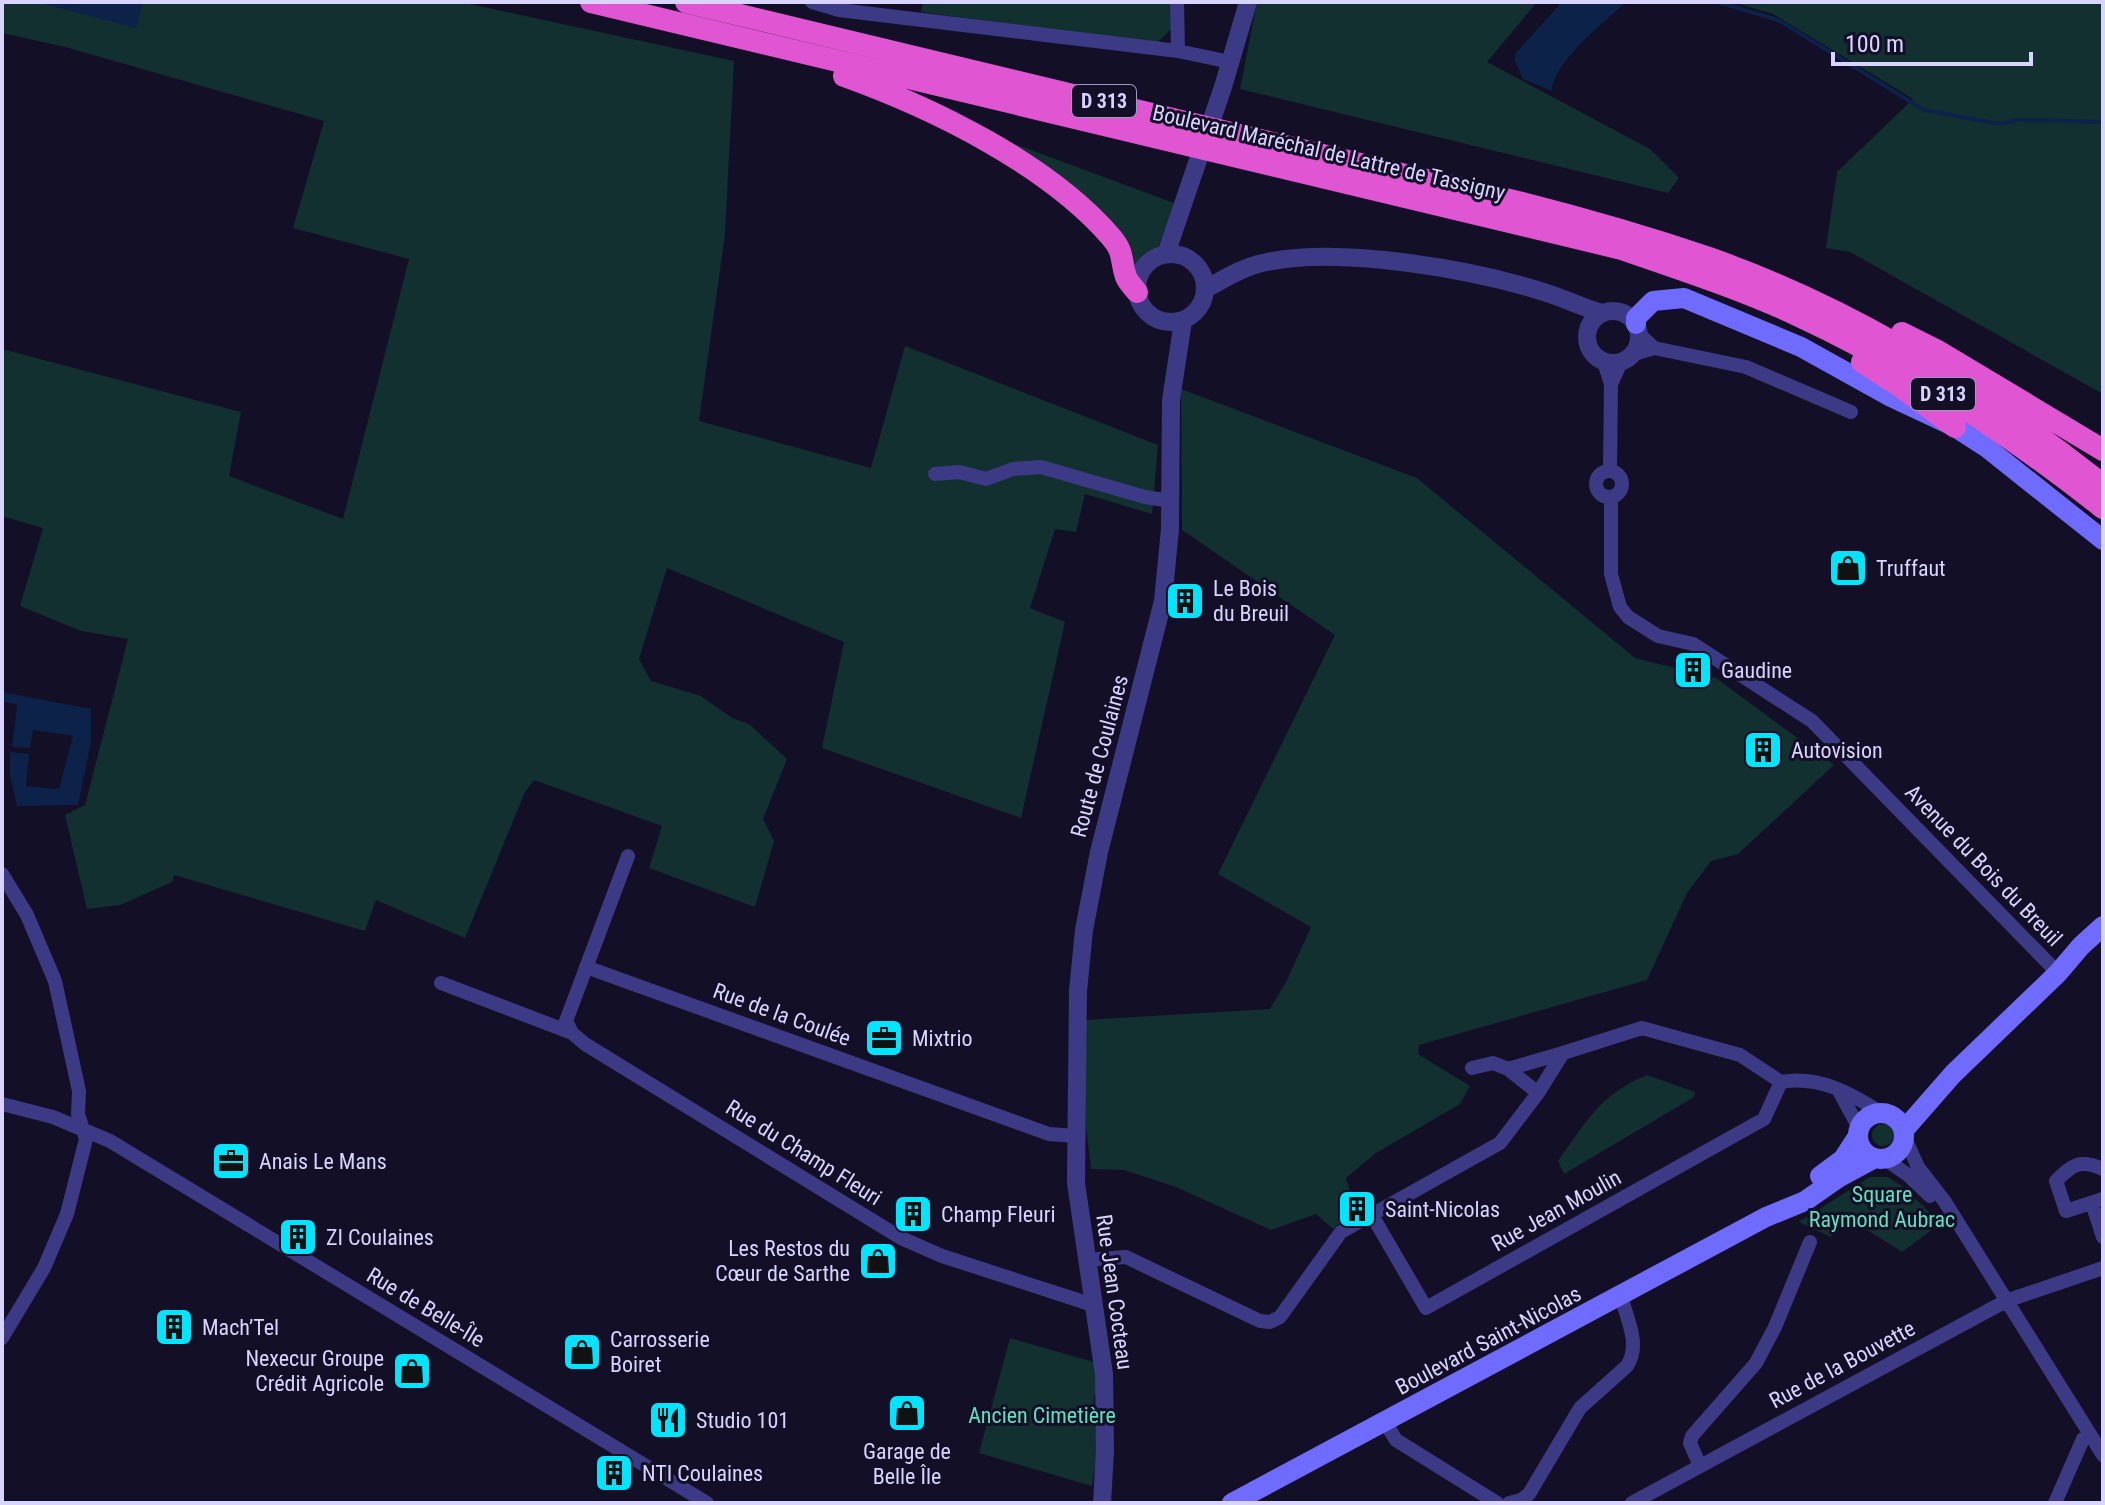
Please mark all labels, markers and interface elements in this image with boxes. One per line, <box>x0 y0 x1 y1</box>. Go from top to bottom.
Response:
scale bar <box>1833 16 2031 66</box>
text: 100 m <box>1845 30 1904 58</box>
road number: D 313 <box>1072 85 1136 117</box>
street label: Boulevard Maréchal de Lattre de Tassigny <box>1150 100 1508 205</box>
road number: D 313 <box>1911 378 1975 410</box>
shop icon: Truffaut <box>1827 547 1869 589</box>
place label: Truffaut <box>1876 556 1946 581</box>
place label: Le Bois du Breuil <box>1213 576 1289 626</box>
building icon: Le Bois du Breuil <box>1164 580 1206 622</box>
building icon: Gaudine <box>1672 649 1714 691</box>
place label: Gaudine <box>1721 658 1792 683</box>
street label: Route de Coulaines <box>1066 672 1133 840</box>
building icon: Autovision <box>1742 729 1784 771</box>
place label: Autovision <box>1791 738 1883 763</box>
street label: Avenue du Bois du Breuil <box>1900 780 2067 951</box>
street label: Rue de la Coulée <box>710 978 854 1051</box>
office icon: Mixtrio <box>863 1017 905 1059</box>
place label: Mixtrio <box>912 1026 973 1051</box>
street label: Rue du Champ Fleuri <box>721 1094 886 1210</box>
office icon: Anais Le Mans <box>210 1140 252 1182</box>
place label: Anais Le Mans <box>259 1149 387 1174</box>
street label: Rue Jean Moulin <box>1487 1165 1625 1256</box>
park label: Square Raymond Aubrac <box>1809 1182 1955 1232</box>
building icon: Saint-Nicolas <box>1336 1188 1378 1230</box>
building icon: Champ Fleuri <box>892 1193 934 1235</box>
place label: Saint-Nicolas <box>1385 1197 1500 1222</box>
place label: Champ Fleuri <box>941 1202 1055 1227</box>
street label: Rue Jean Cocteau <box>1091 1213 1138 1371</box>
building icon: ZI Coulaines <box>277 1216 319 1258</box>
place label: ZI Coulaines <box>326 1225 434 1250</box>
place label: Les Restos du Cœur de Sarthe <box>715 1236 850 1286</box>
shop icon: Les Restos du Cœur de Sarthe <box>857 1240 899 1282</box>
street label: Rue de Belle-Île <box>362 1262 489 1352</box>
street label: Boulevard Saint-Nicolas <box>1391 1281 1585 1400</box>
building icon: Mach’Tel <box>153 1306 195 1348</box>
place label: Mach’Tel <box>202 1315 279 1340</box>
street label: Rue de la Bouvette <box>1765 1316 1919 1413</box>
place label: Carrosserie Boiret <box>610 1327 710 1377</box>
shop icon: Carrosserie Boiret <box>561 1331 603 1373</box>
place label: Nexecur Groupe Crédit Agricole <box>245 1346 384 1396</box>
shop icon: Nexecur Groupe Crédit Agricole <box>391 1350 433 1392</box>
shop icon: Garage de Belle Île <box>886 1392 928 1434</box>
restaurant icon: Studio 101 <box>647 1399 689 1441</box>
park label: Ancien Cimetière <box>968 1403 1116 1428</box>
place label: Studio 101 <box>696 1408 789 1433</box>
place label: Garage de Belle Île <box>863 1439 951 1489</box>
building icon: NTI Coulaines <box>593 1452 635 1494</box>
place label: NTI Coulaines <box>642 1461 763 1486</box>

